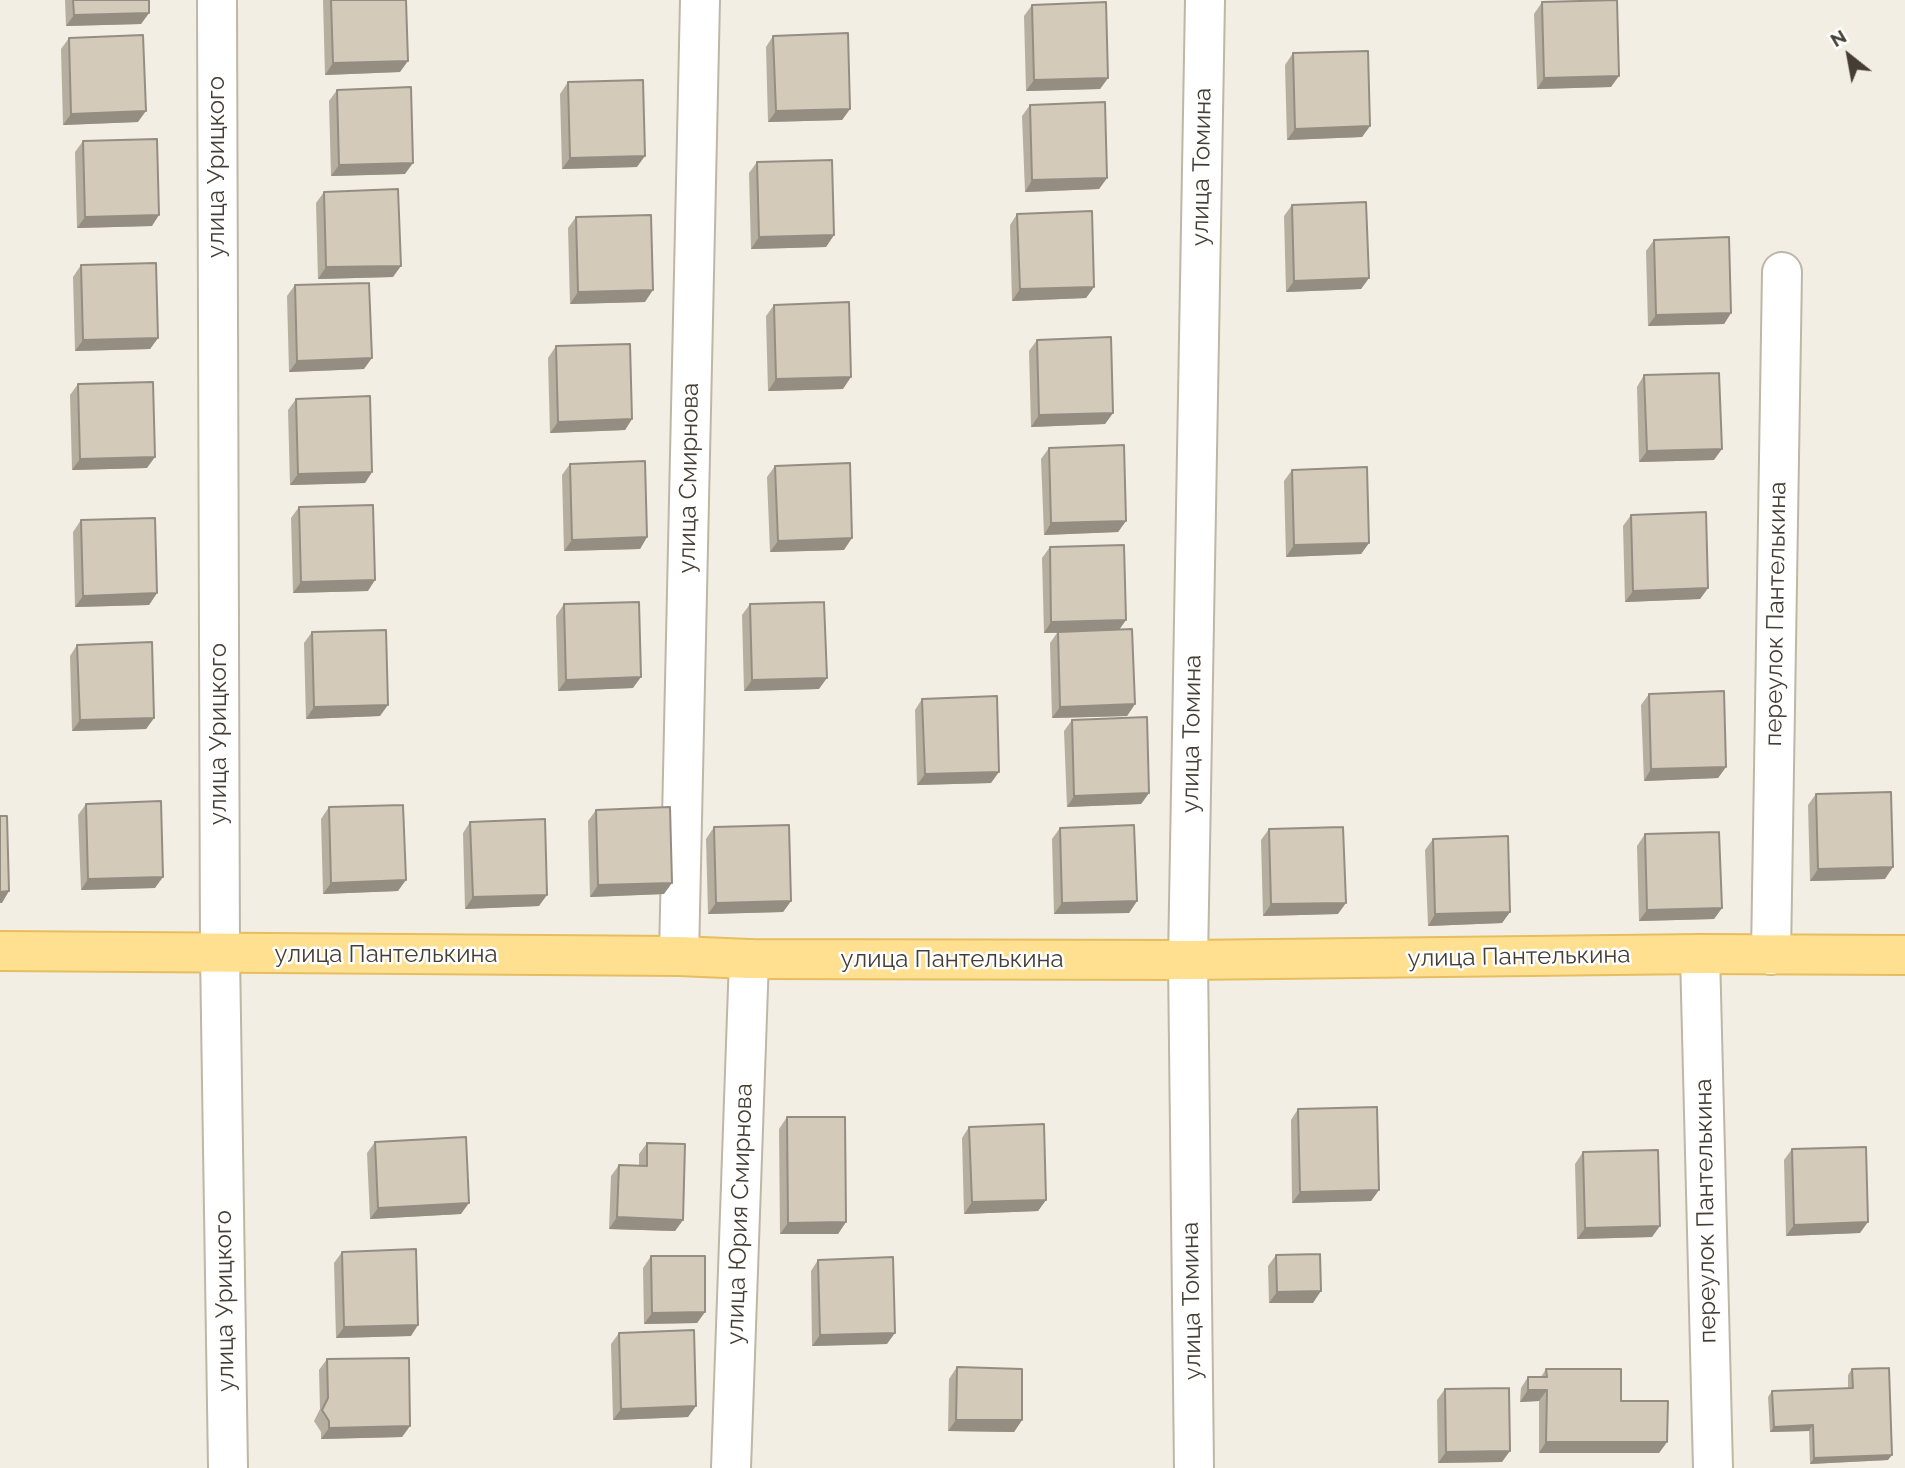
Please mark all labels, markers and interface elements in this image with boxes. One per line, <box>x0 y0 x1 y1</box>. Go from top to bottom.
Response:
north arrow <box>1814 21 1884 91</box>
text: N <box>1826 25 1850 51</box>
street label: улица Урицкого <box>203 76 231 258</box>
street label: улица Томина <box>1186 88 1218 246</box>
street label: улица Смирнова <box>673 382 705 574</box>
street label: переулок Пантелькина <box>1759 481 1793 747</box>
street label: улица Урицкого <box>205 643 233 825</box>
street label: улица Томина <box>1176 655 1208 813</box>
street label: улица Пантелькина <box>275 941 497 969</box>
street label: улица Пантелькина <box>1407 941 1631 973</box>
street label: улица Пантелькина <box>841 946 1063 974</box>
street label: переулок Пантелькина <box>1689 1078 1723 1344</box>
street label: улица Юрия Смирнова <box>721 1083 759 1345</box>
street label: улица Урицкого <box>209 1210 241 1392</box>
street label: улица Томина <box>1176 1222 1208 1380</box>

